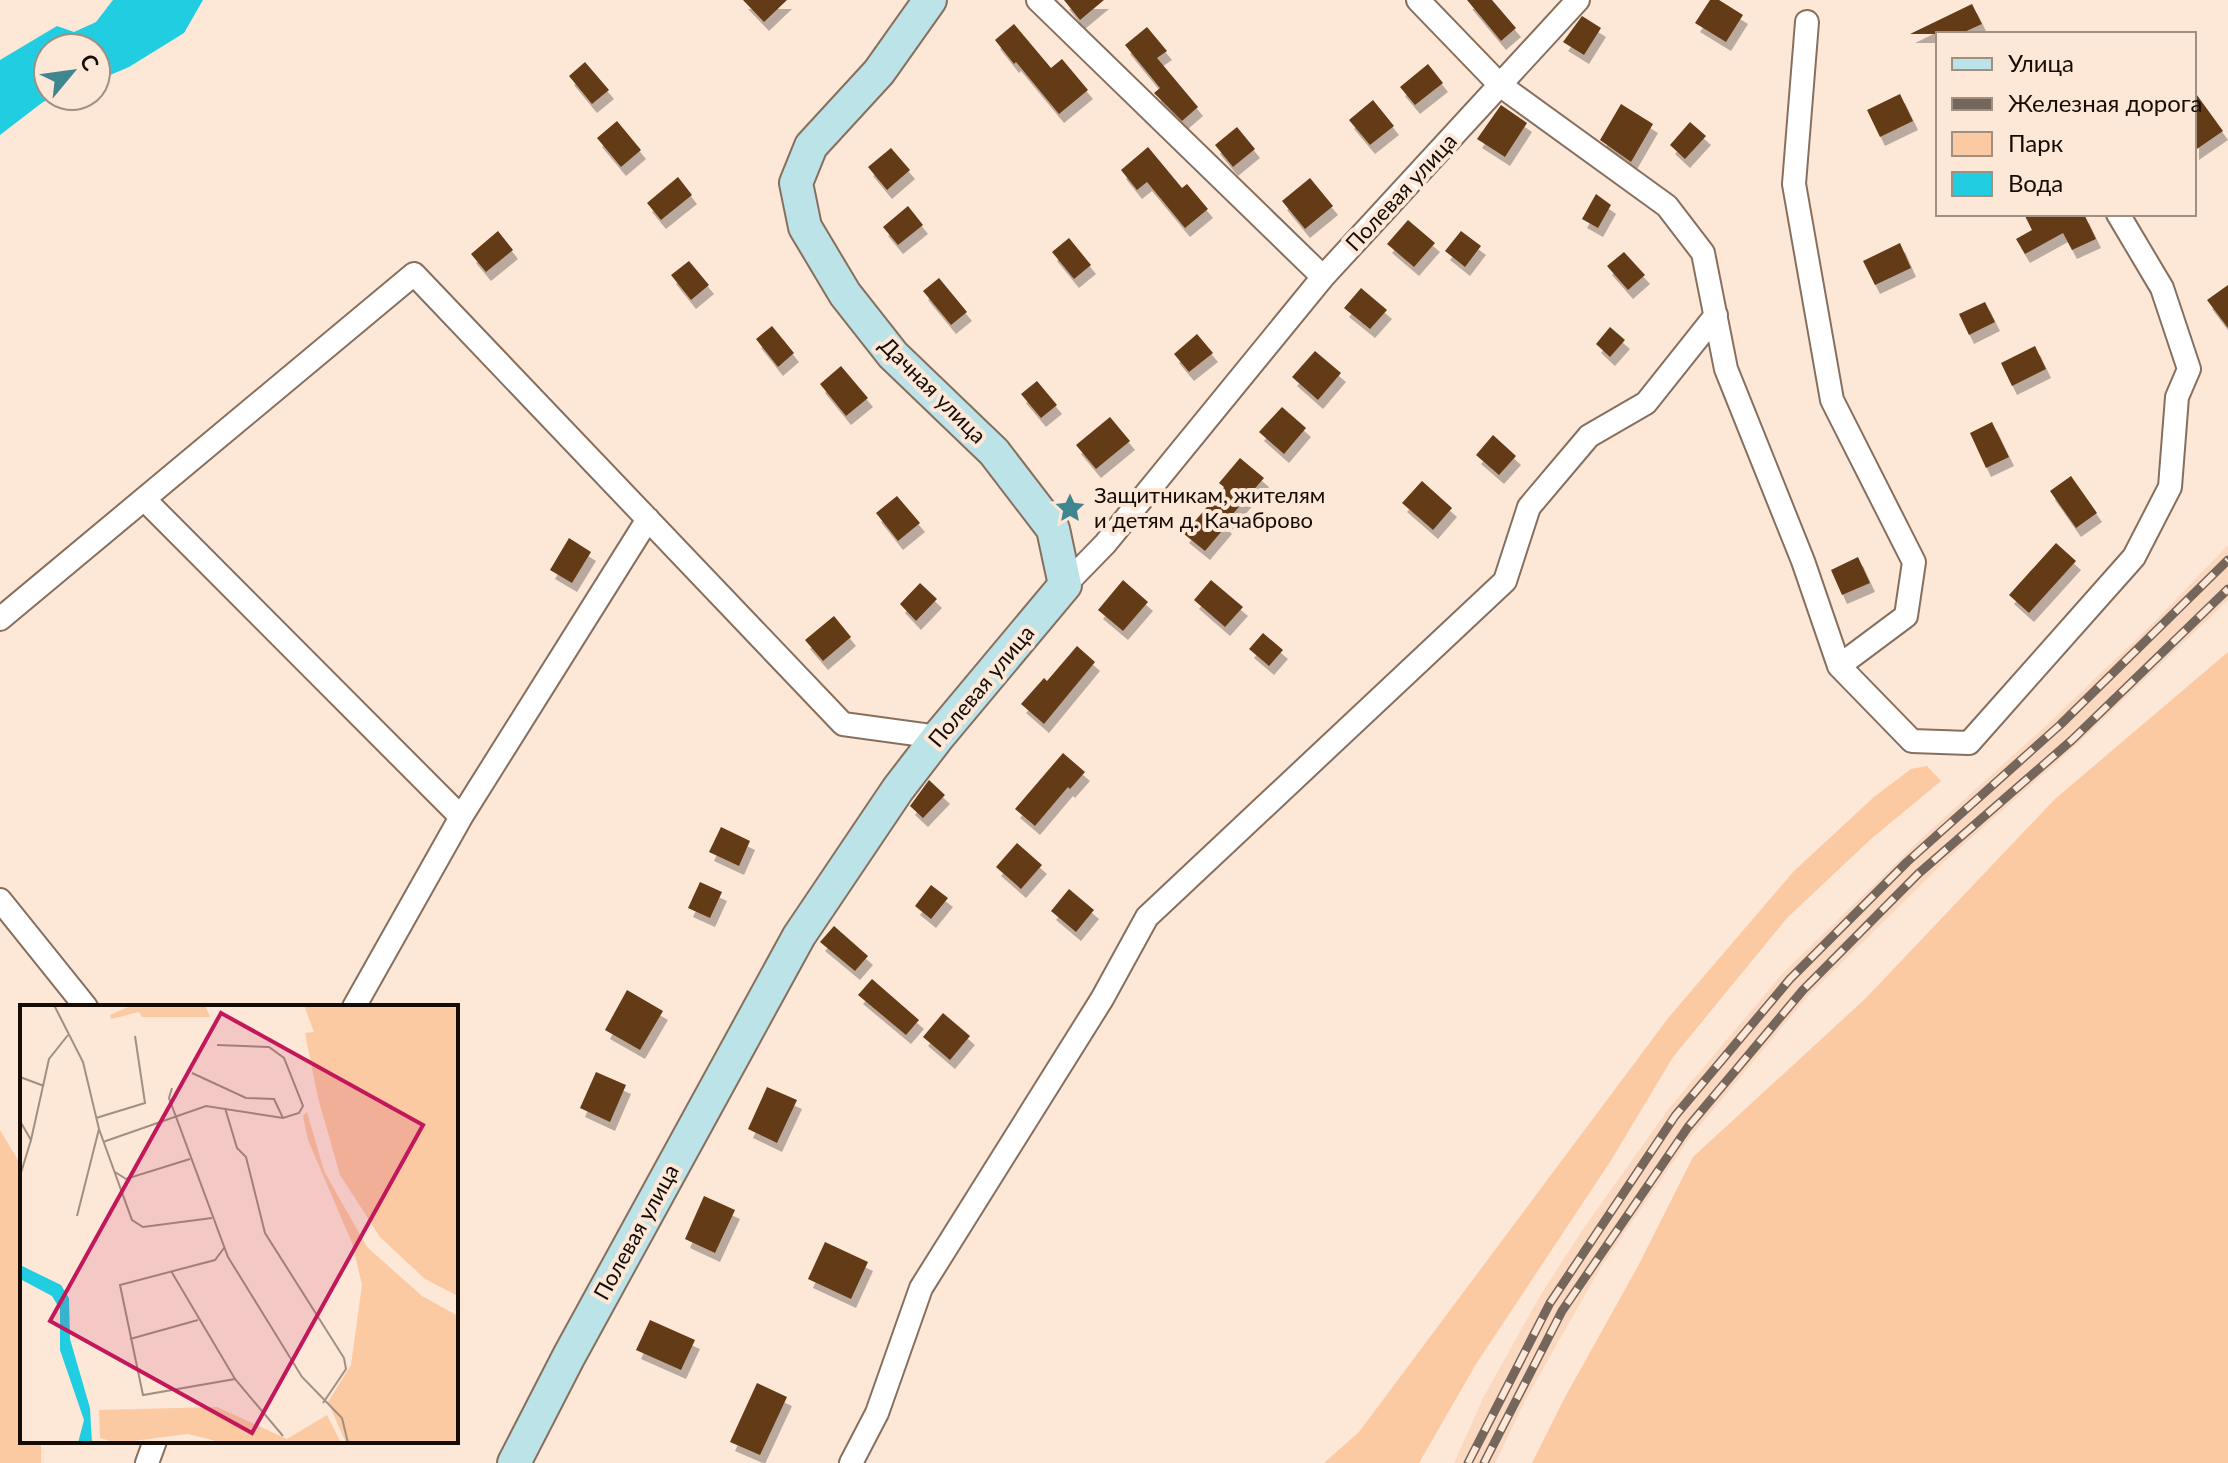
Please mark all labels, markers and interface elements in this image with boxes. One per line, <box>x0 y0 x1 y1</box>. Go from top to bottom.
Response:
north arrow <box>32 32 112 112</box>
legend <box>1936 32 2196 216</box>
text: Улица <box>2008 48 2074 77</box>
text: С <box>75 49 105 75</box>
text: Железная дорога <box>2008 88 2203 117</box>
street label: Полевая улица <box>1339 127 1462 256</box>
text: Парк <box>2008 128 2064 157</box>
text: Вода <box>2008 168 2063 197</box>
street label: Дачная улица <box>875 331 992 448</box>
place label: Защитникам, жителям и детям д. Качаброво <box>1094 481 1325 533</box>
place icon: Защитникам, жителям и детям д. Качаброво <box>1053 491 1087 525</box>
street label: Полевая улица <box>922 619 1039 752</box>
inset map <box>20 1005 458 1443</box>
street label: Полевая улица <box>587 1159 684 1304</box>

